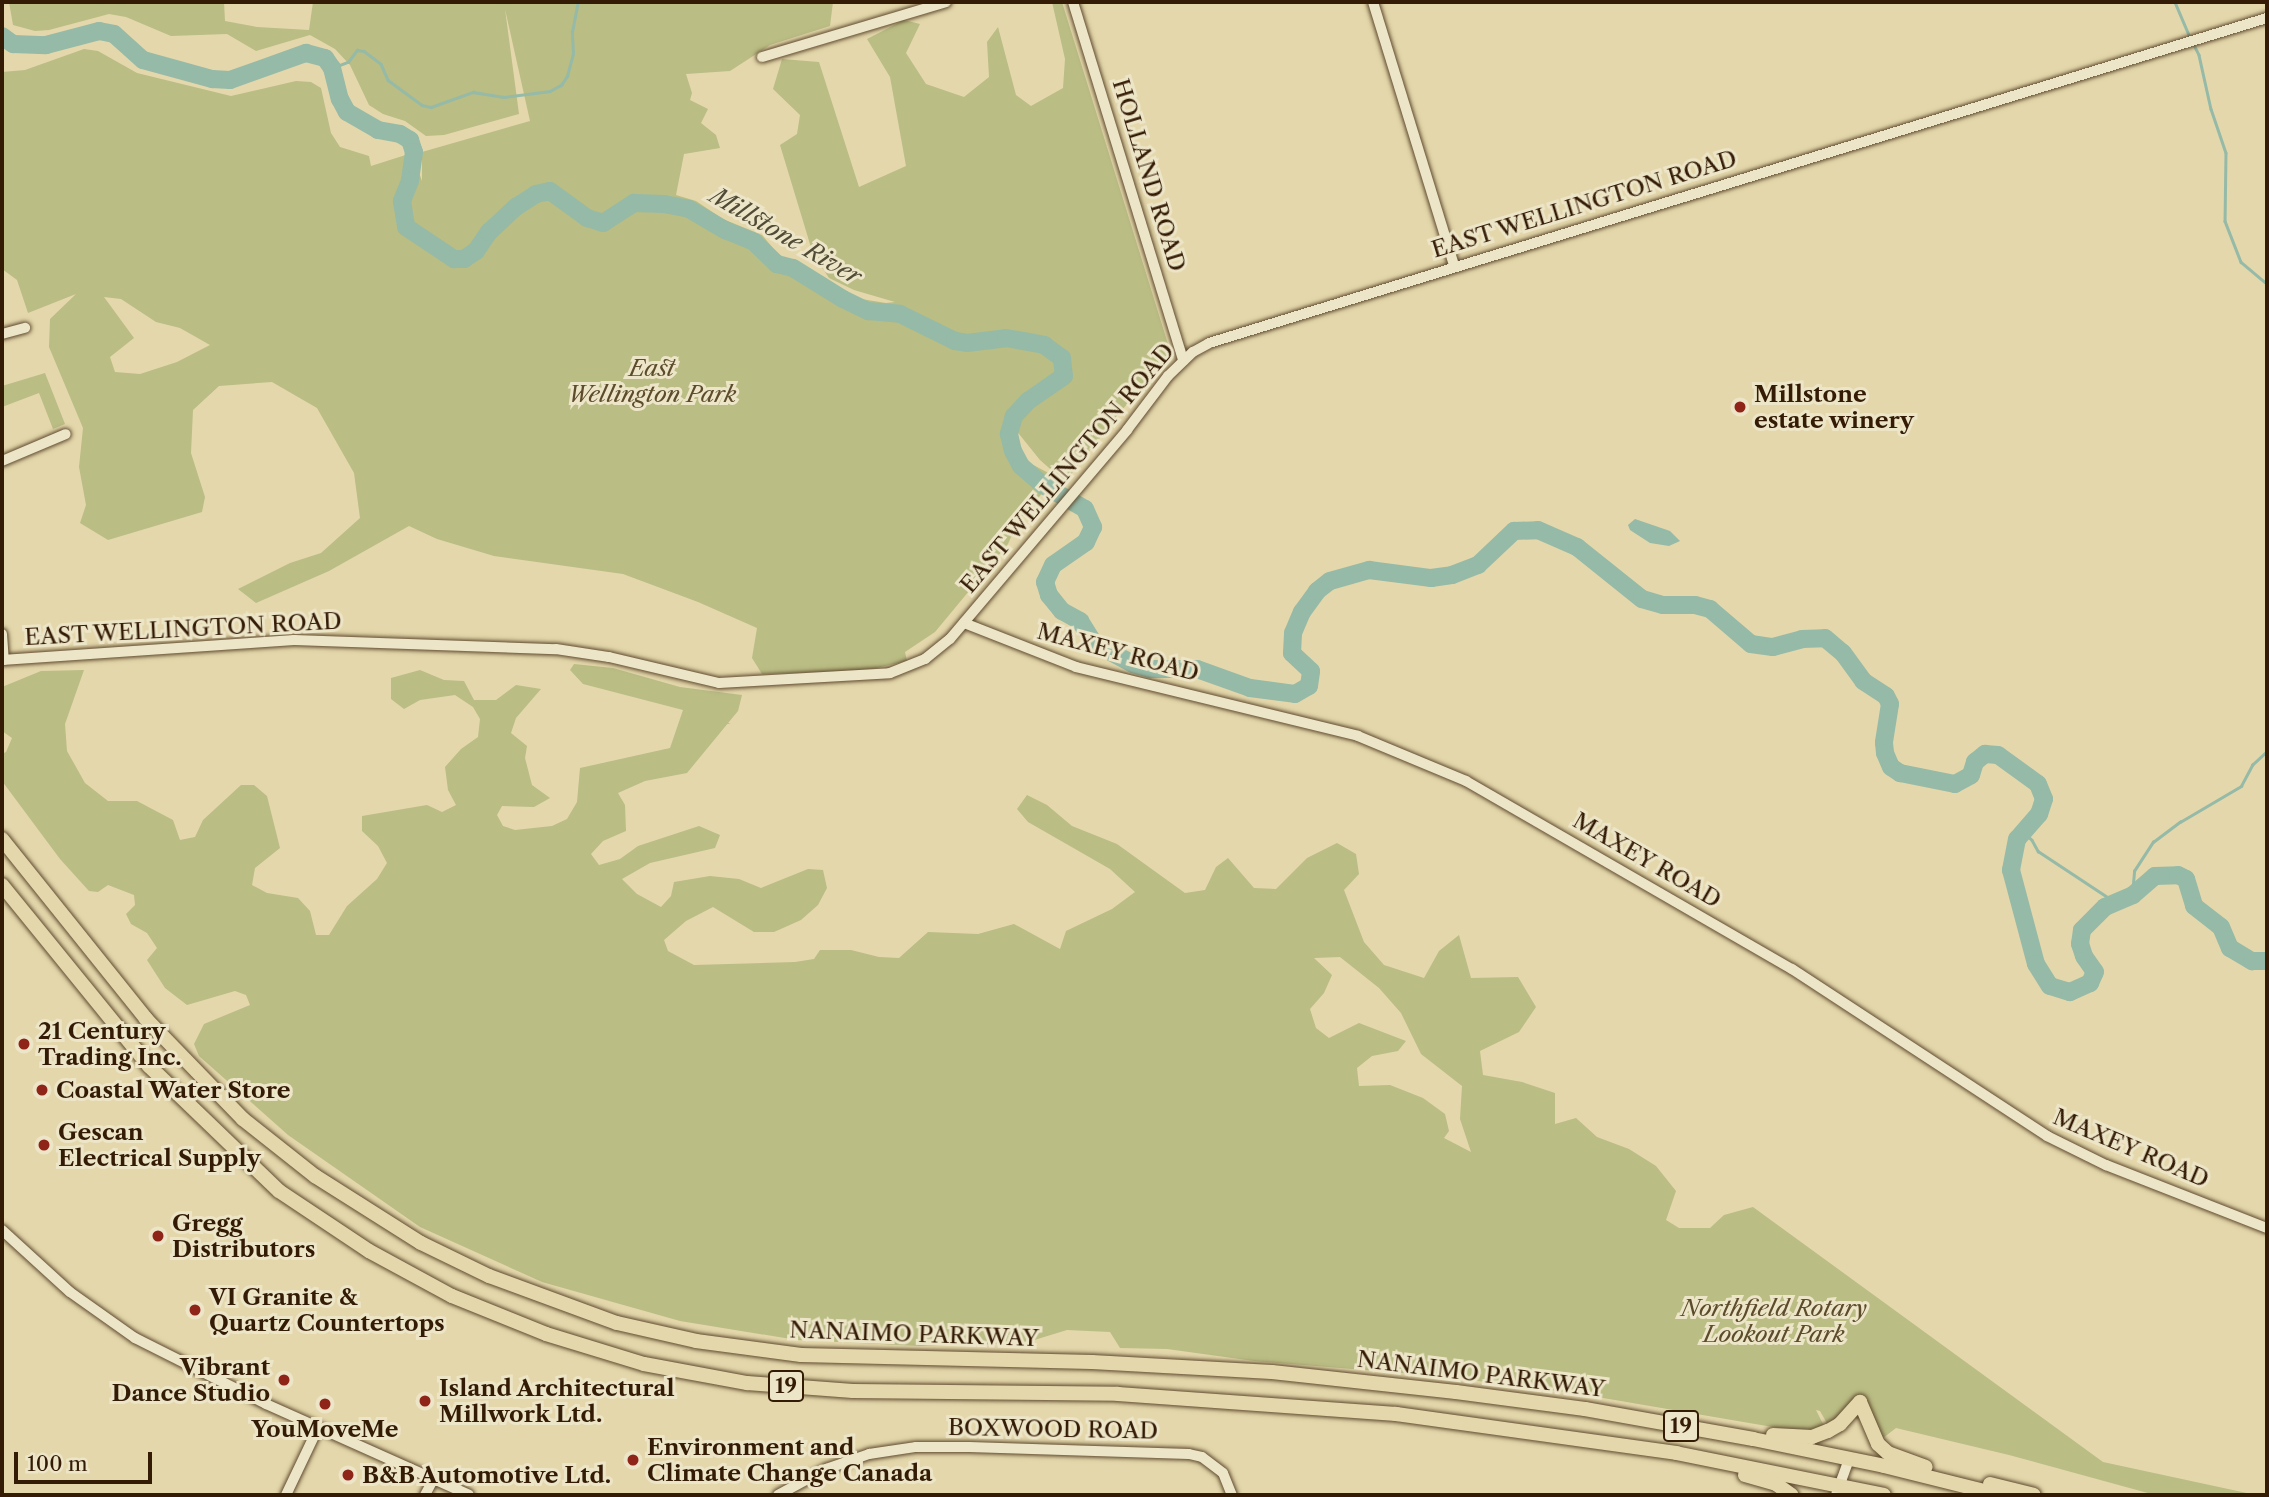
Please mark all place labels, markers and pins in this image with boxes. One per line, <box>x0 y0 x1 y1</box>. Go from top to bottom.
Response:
place label: Millstone estate winery <box>1754 380 1914 434</box>
marker: Millstone estate winery <box>1732 399 1748 415</box>
place label: 21 Century Trading Inc. <box>38 1017 182 1071</box>
marker: 21 Century Trading Inc. <box>16 1036 32 1052</box>
place label: Coastal Water Store <box>56 1076 292 1104</box>
marker: Coastal Water Store <box>34 1082 50 1098</box>
place label: Gescan Electrical Supply <box>58 1118 261 1172</box>
marker: Gescan Electrical Supply <box>36 1137 52 1153</box>
place label: Gregg Distributors <box>172 1209 315 1263</box>
marker: Gregg Distributors <box>150 1228 166 1244</box>
place label: VI Granite & Quartz Countertops <box>209 1283 445 1337</box>
marker: VI Granite & Quartz Countertops <box>187 1302 203 1318</box>
place label: Vibrant Dance Studio <box>112 1353 270 1407</box>
marker: Vibrant Dance Studio <box>276 1372 292 1388</box>
place label: Island Architectural Millwork Ltd. <box>439 1374 675 1428</box>
marker: Island Architectural Millwork Ltd. <box>417 1393 433 1409</box>
marker: YouMoveMe <box>317 1396 333 1412</box>
place label: YouMoveMe <box>252 1415 398 1443</box>
place label: Environment and Climate Change Canada <box>647 1433 932 1487</box>
marker: Environment and Climate Change Canada <box>625 1452 641 1468</box>
place label: B&B Automotive Ltd. <box>362 1461 612 1489</box>
marker: B&B Automotive Ltd. <box>340 1467 356 1483</box>

